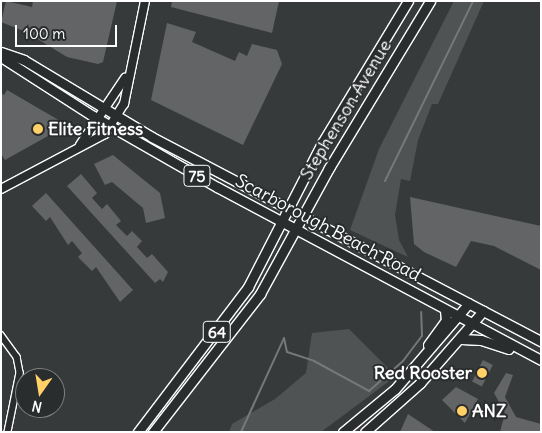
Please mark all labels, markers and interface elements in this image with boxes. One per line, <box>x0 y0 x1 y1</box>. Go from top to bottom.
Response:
scale bar <box>18 15 120 47</box>
text: 100 m <box>23 24 65 43</box>
street label: Stephenson Avenue <box>296 36 396 184</box>
place label: Elite Fitness <box>48 118 143 140</box>
marker: Elite Fitness <box>32 123 44 135</box>
road number: 75 <box>183 162 211 190</box>
street label: Scarborough Beach Road <box>232 170 424 286</box>
road number: 64 <box>202 318 232 346</box>
place label: Red Rooster <box>374 362 472 384</box>
marker: Red Rooster <box>476 367 488 379</box>
north arrow <box>15 368 65 418</box>
text: N <box>30 397 44 417</box>
place label: ANZ <box>472 400 506 422</box>
marker: ANZ <box>456 405 468 417</box>

